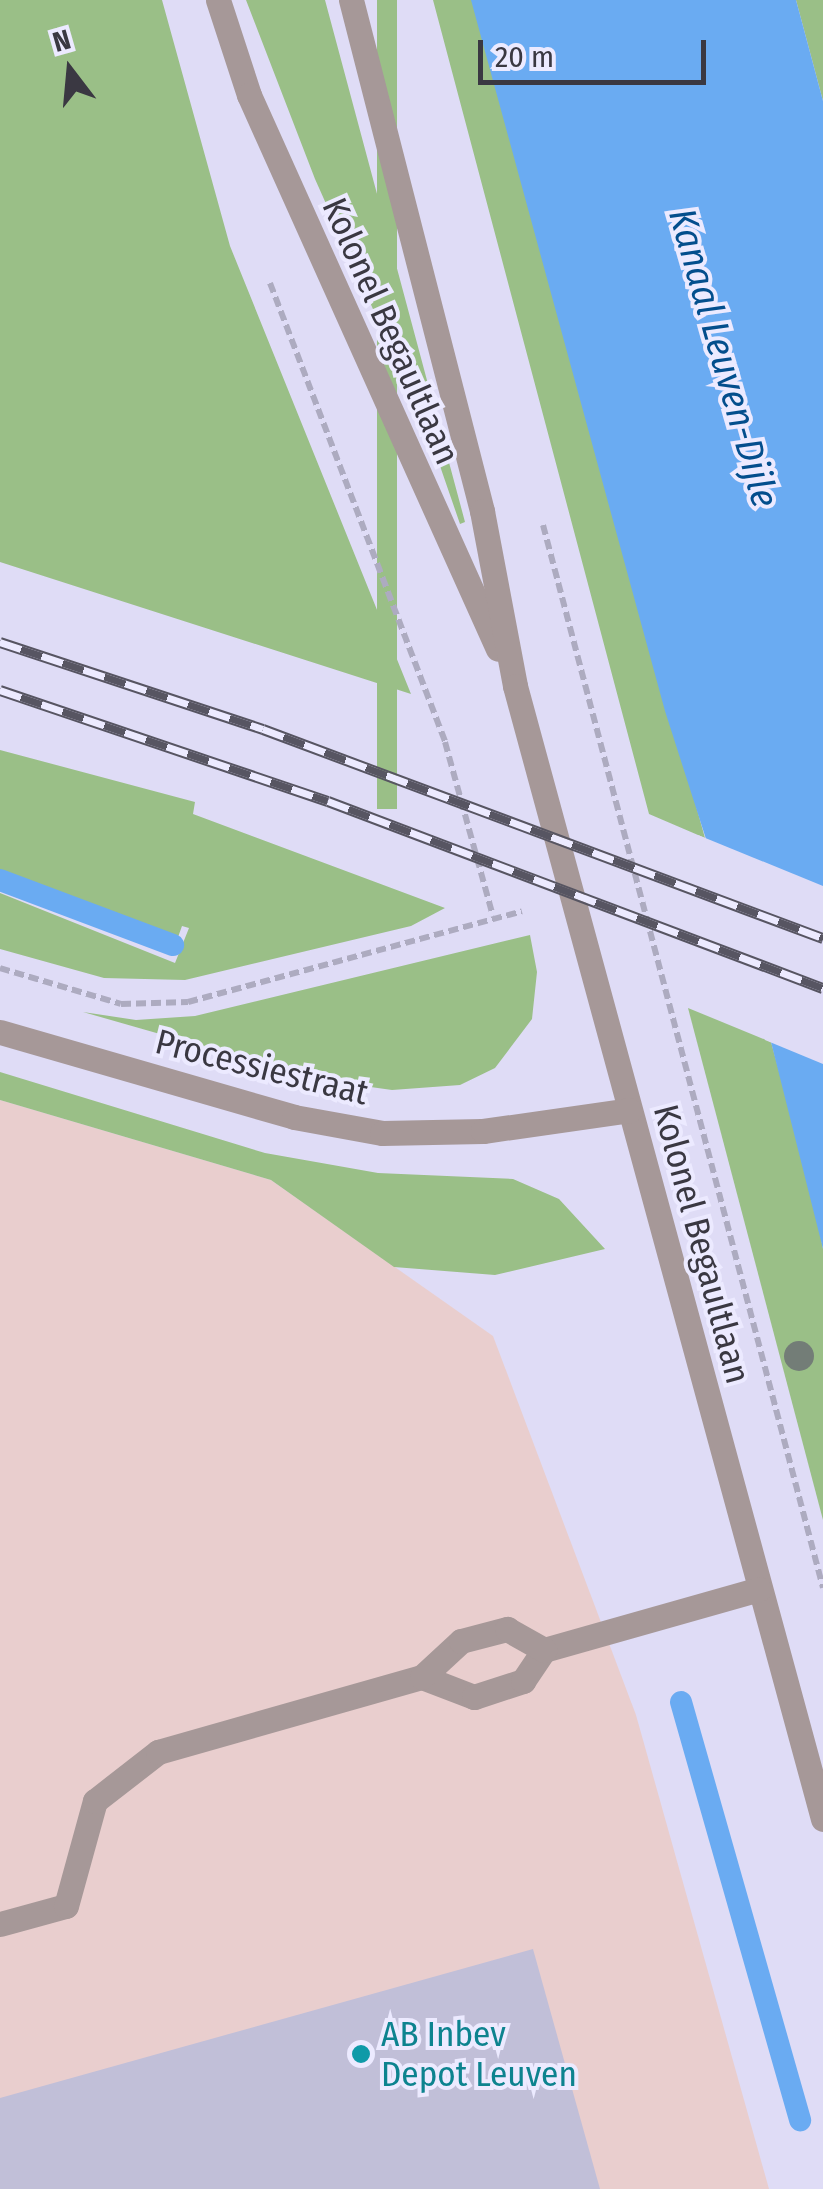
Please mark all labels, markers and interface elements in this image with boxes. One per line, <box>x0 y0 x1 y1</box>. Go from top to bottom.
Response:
north arrow <box>20 20 120 120</box>
scale bar <box>483 20 710 82</box>
text: N <box>49 23 74 59</box>
text: 20 m <box>495 39 554 75</box>
street label: Kolonel Begaultlaan <box>313 191 469 471</box>
water label: Kanaal Leuven-Dijle <box>659 203 787 513</box>
street label: Processiestraat <box>151 1020 373 1114</box>
street label: Kolonel Begaultlaan <box>645 1100 759 1388</box>
place label: AB Inbev Depot Leuven <box>381 2013 577 2095</box>
marker: AB Inbev Depot Leuven <box>350 2043 372 2065</box>

